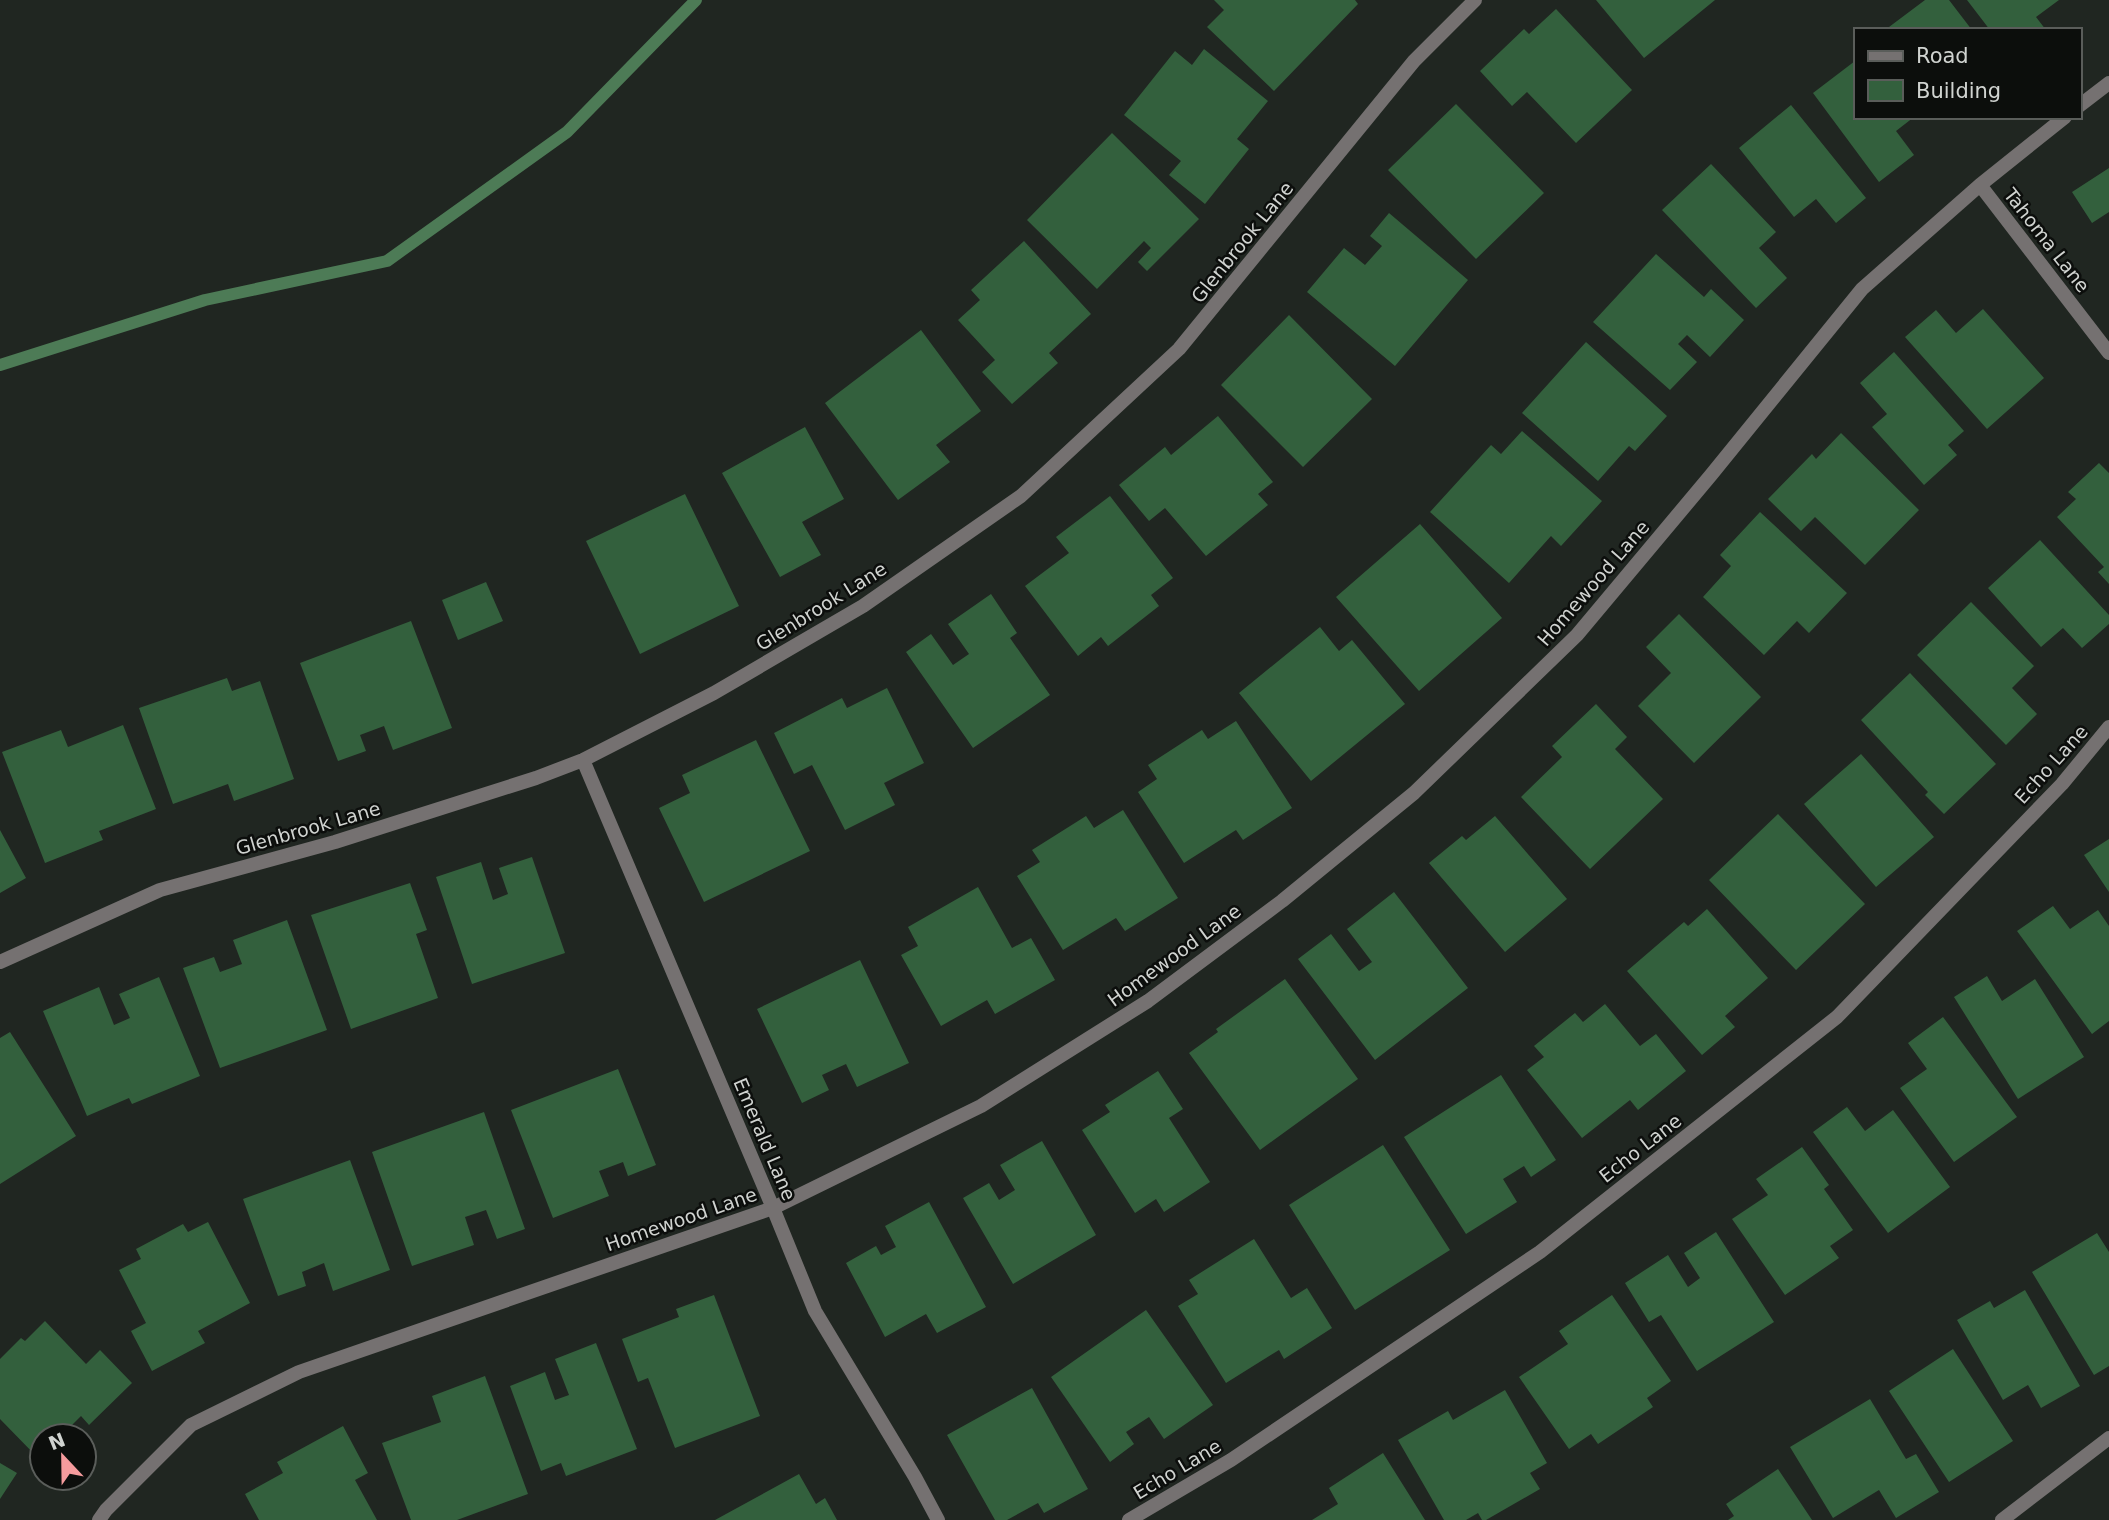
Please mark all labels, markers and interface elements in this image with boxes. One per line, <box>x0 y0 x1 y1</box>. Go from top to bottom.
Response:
legend <box>1854 28 2081 119</box>
text: Road <box>1916 44 1969 68</box>
text: Building <box>1916 79 2001 103</box>
street label: Glenbrook Lane <box>1186 177 1298 307</box>
street label: Tahoma Lane <box>1999 183 2094 296</box>
street label: Homewood Lane <box>1533 516 1653 650</box>
street label: Glenbrook Lane <box>752 557 890 655</box>
street label: Echo Lane <box>2010 720 2092 808</box>
street label: Glenbrook Lane <box>233 797 383 859</box>
street label: Homewood Lane <box>1103 899 1245 1011</box>
street label: Emerald Lane <box>729 1074 801 1204</box>
street label: Echo Lane <box>1595 1109 1685 1187</box>
street label: Homewood Lane <box>602 1183 760 1255</box>
north arrow <box>28 1422 98 1492</box>
text: N <box>45 1428 68 1454</box>
street label: Echo Lane <box>1129 1434 1225 1504</box>

